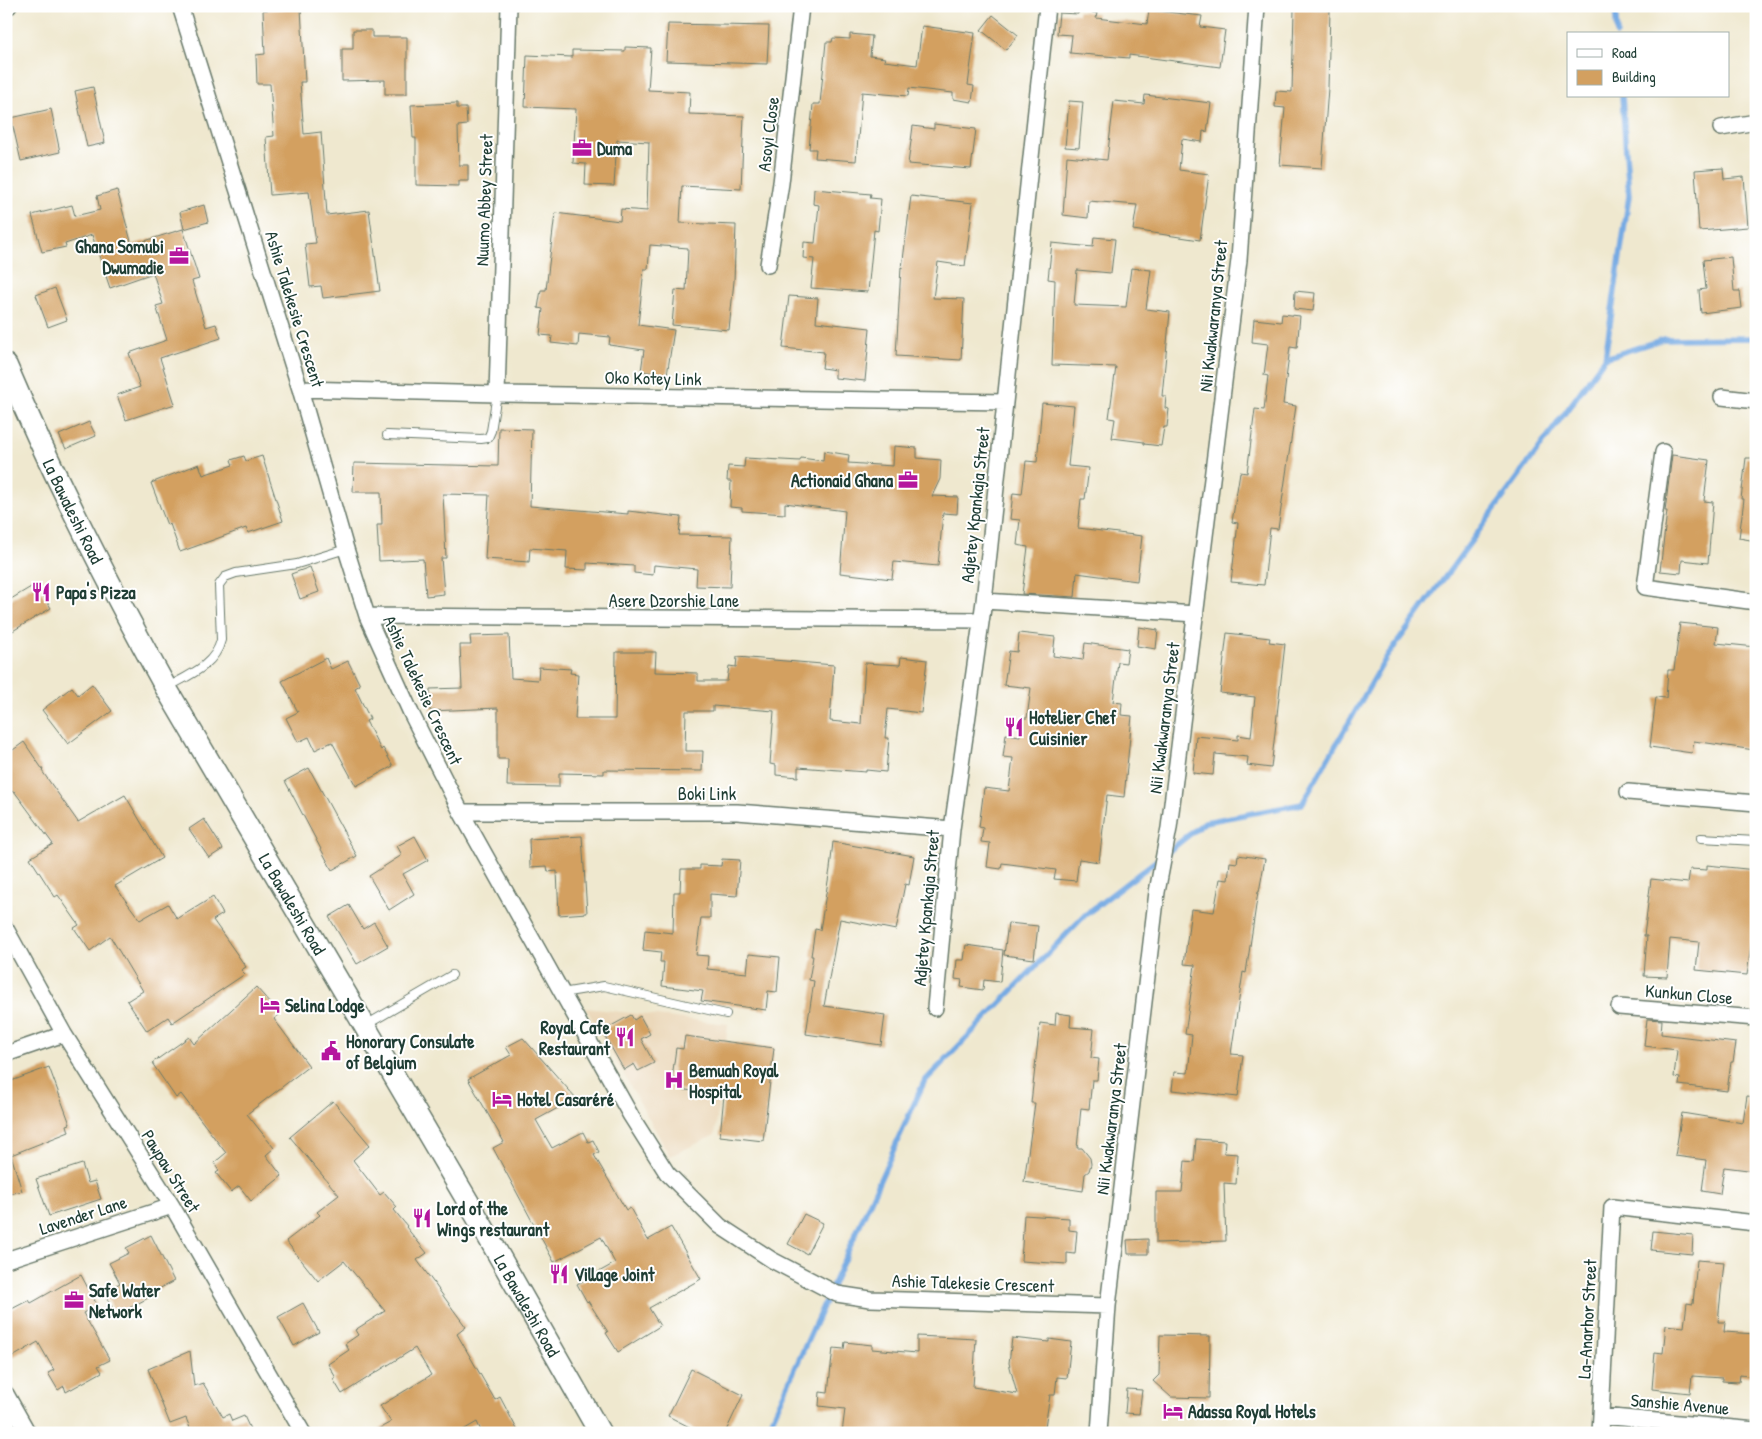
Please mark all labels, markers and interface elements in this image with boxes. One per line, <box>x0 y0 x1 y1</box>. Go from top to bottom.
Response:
legend <box>1567 32 1730 98</box>
text: Road <box>1612 42 1637 63</box>
text: Building <box>1612 66 1656 87</box>
street label: Asoyi Close <box>751 95 785 173</box>
street label: Nuumo Abbey Street <box>469 133 499 266</box>
place label: Duma <box>597 136 633 161</box>
office icon: Duma <box>571 137 593 159</box>
street label: Ashie Talekesie Crescent <box>259 228 331 391</box>
place label: Ghana Somubi Dwumadie <box>75 234 165 280</box>
street label: Nii Kwakwaranya Street <box>1193 238 1233 393</box>
office icon: Ghana Somubi Dwumadie <box>168 245 190 267</box>
street label: Oko Kotey Link <box>604 365 702 391</box>
street label: Adjetey Kpankaja Street <box>954 425 996 584</box>
street label: La Bawaleshi Road <box>37 455 110 568</box>
place label: Actionaid Ghana <box>791 468 894 493</box>
office icon: Actionaid Ghana <box>897 469 919 491</box>
place label: Papa's Pizza <box>56 580 137 606</box>
restaurant icon: Papa's Pizza <box>30 581 52 603</box>
street label: Asere Dzorshie Lane <box>609 588 739 613</box>
street label: Ashie Talekesie Crescent <box>377 611 469 770</box>
street label: Nii Kwakwaranya Street <box>1142 640 1186 795</box>
place label: Hotelier Chef Cuisinier <box>1029 705 1117 751</box>
restaurant icon: Hotelier Chef Cuisinier <box>1003 716 1025 738</box>
street label: Boki Link <box>678 781 737 806</box>
street label: Adjetey Kpankaja Street <box>907 828 945 987</box>
street label: La Bawaleshi Road <box>253 848 332 959</box>
street label: Kunkun Close <box>1644 978 1734 1010</box>
place label: Selina Lodge <box>285 993 366 1019</box>
hotel icon: Selina Lodge <box>259 994 281 1016</box>
place label: Royal Cafe Restaurant <box>539 1015 611 1061</box>
restaurant icon: Royal Cafe Restaurant <box>614 1026 636 1048</box>
place label: Honorary Consulate of Belgium <box>346 1029 475 1076</box>
public building icon: Honorary Consulate of Belgium <box>320 1040 342 1062</box>
street label: Nii Kwakwaranya Street <box>1089 1041 1133 1196</box>
place label: Bemuah Royal Hospital <box>689 1058 780 1105</box>
hospital icon: Bemuah Royal Hospital <box>663 1069 685 1091</box>
place label: Hotel Casaréré <box>517 1087 615 1112</box>
hotel icon: Hotel Casaréré <box>491 1088 513 1110</box>
street label: Pawpaw Street <box>136 1125 207 1218</box>
street label: Lavender Lane <box>36 1189 130 1241</box>
place label: Lord of the Wings restaurant <box>437 1196 550 1243</box>
restaurant icon: Lord of the Wings restaurant <box>411 1207 433 1229</box>
street label: La Bawaleshi Road <box>488 1250 566 1361</box>
street label: La-Anarhor Street <box>1571 1258 1603 1379</box>
place label: Village Joint <box>574 1262 655 1288</box>
restaurant icon: Village Joint <box>548 1263 570 1285</box>
street label: Ashie Talekesie Crescent <box>891 1268 1055 1298</box>
place label: Safe Water Network <box>89 1278 161 1324</box>
office icon: Safe Water Network <box>63 1289 85 1311</box>
street label: Sanshie Avenue <box>1630 1387 1730 1421</box>
place label: Adassa Royal Hotels <box>1188 1399 1316 1425</box>
hotel icon: Adassa Royal Hotels <box>1162 1400 1184 1422</box>

